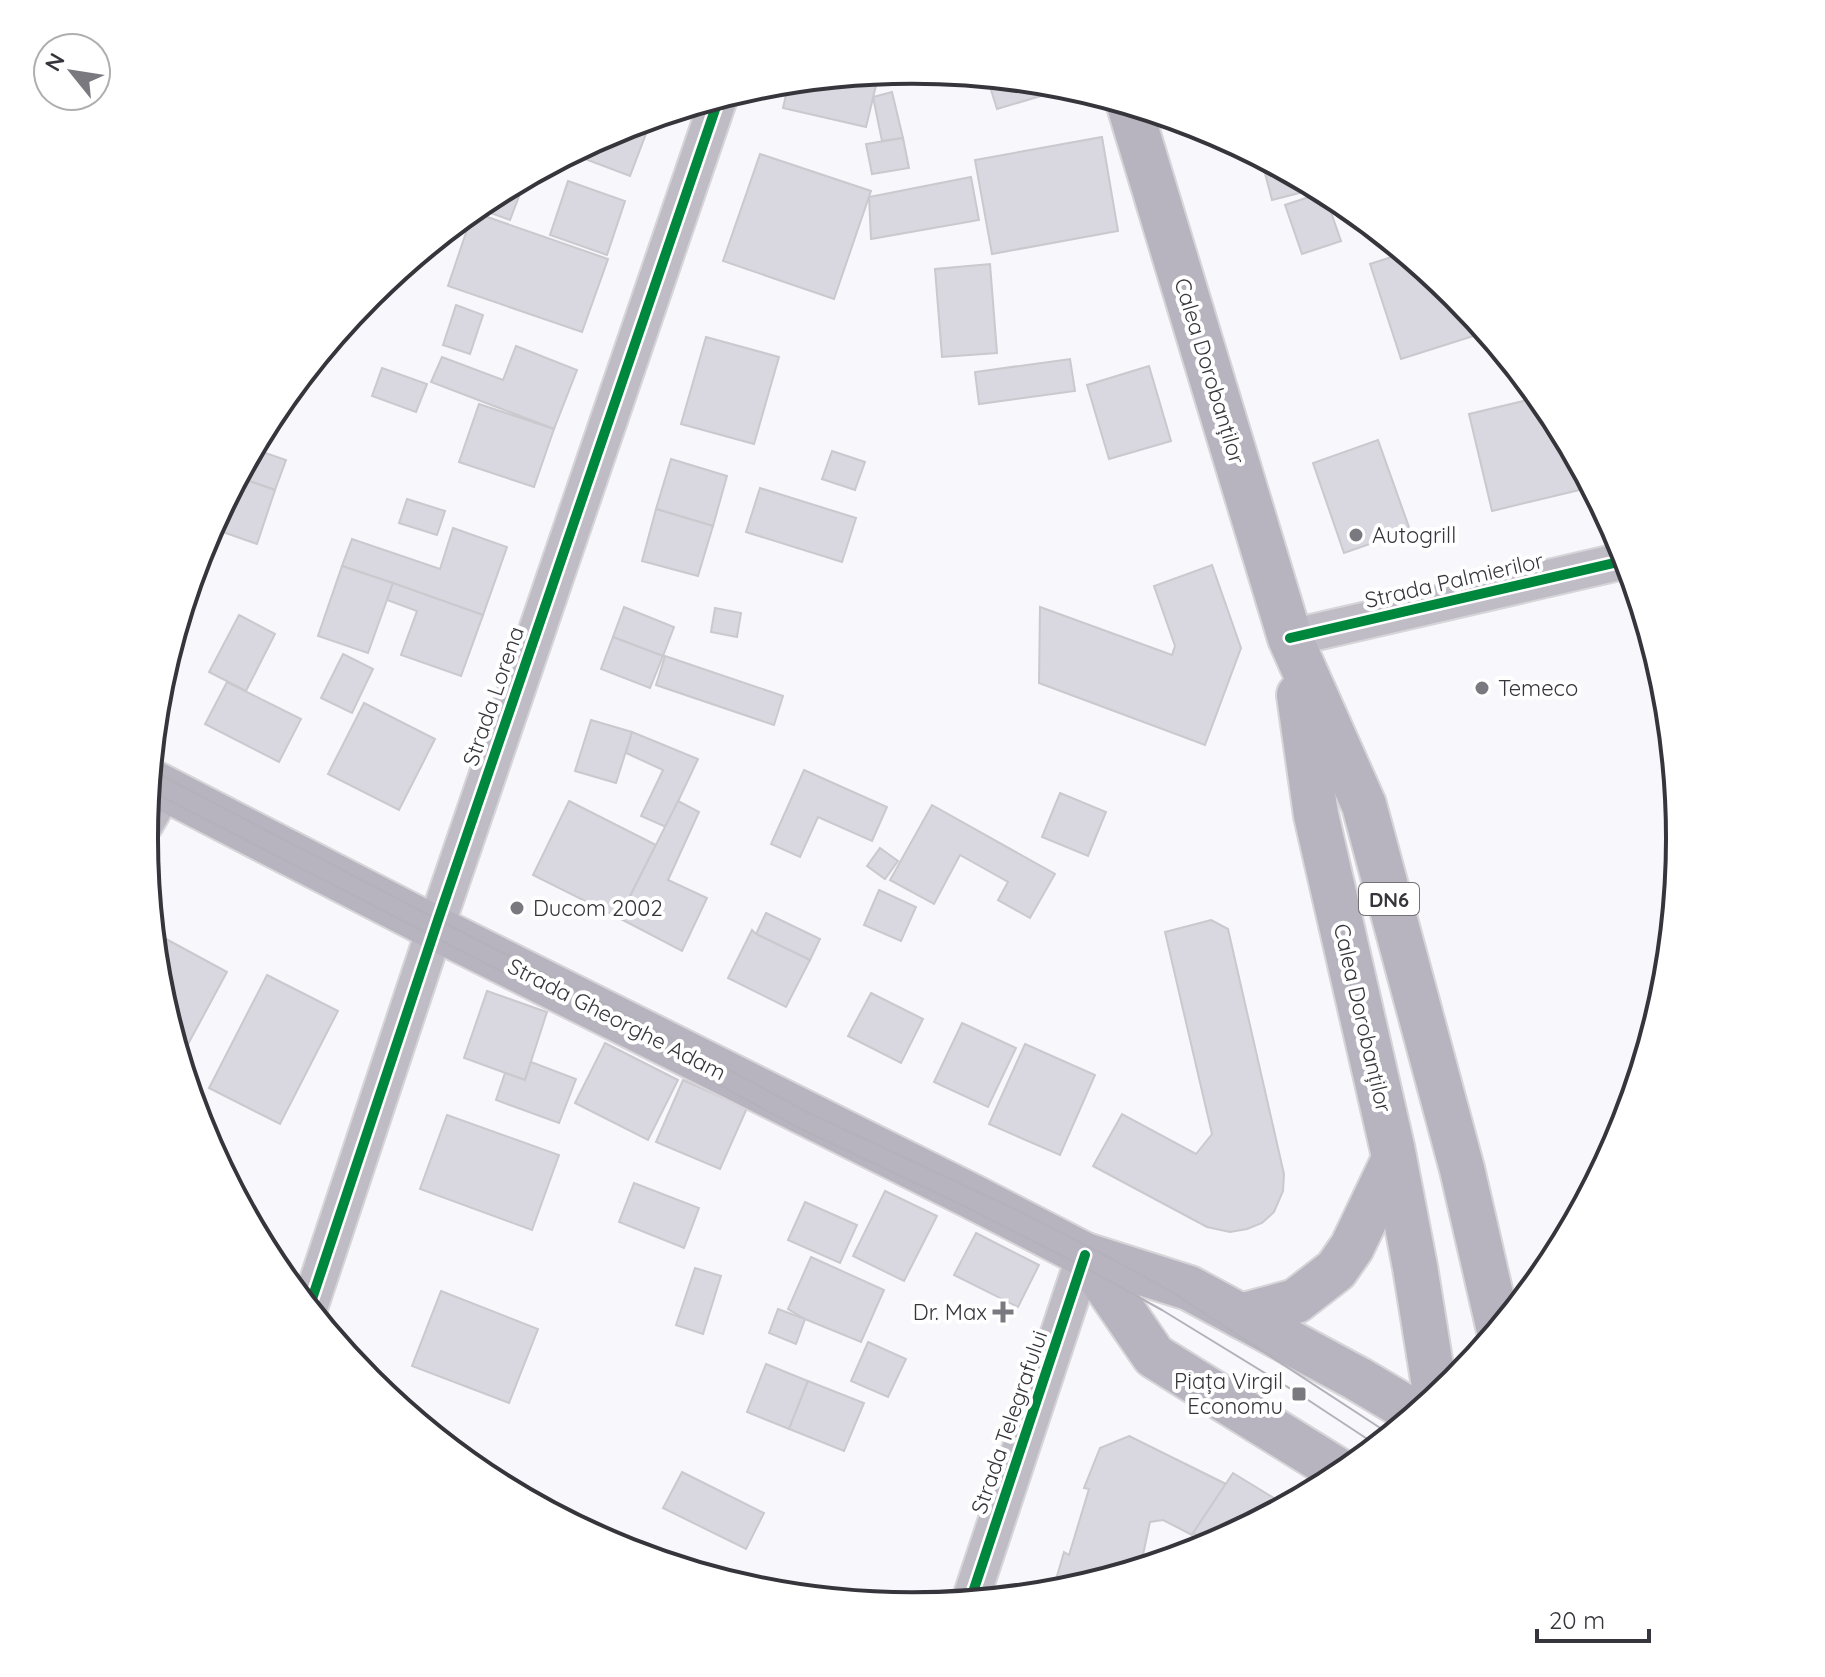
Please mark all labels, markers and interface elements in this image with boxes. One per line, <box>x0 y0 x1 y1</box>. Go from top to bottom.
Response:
north arrow <box>32 32 112 112</box>
text: N <box>39 48 71 76</box>
street label: Calea Dorobanților <box>1168 275 1252 468</box>
place label: Autogrill <box>1372 521 1456 549</box>
marker: Autogrill <box>1347 526 1365 544</box>
street label: Strada Palmierilor <box>1362 546 1547 614</box>
street label: Strada Lorena <box>456 623 530 769</box>
place label: Temeco <box>1498 674 1578 702</box>
marker: Temeco <box>1473 679 1491 697</box>
road number: DN6 <box>1359 883 1419 915</box>
place label: Ducom 2002 <box>533 894 663 922</box>
marker: Ducom 2002 <box>508 899 526 917</box>
street label: Calea Dorobanților <box>1328 921 1398 1116</box>
street label: Strada Gheorghe Adam <box>503 952 731 1086</box>
place label: Dr. Max <box>913 1298 987 1326</box>
marker: Dr. Max <box>994 1303 1012 1321</box>
street label: Strada Telegrafului <box>964 1327 1054 1517</box>
place label: Piața Virgil Economu <box>1174 1367 1283 1420</box>
marker: Piața Virgil Economu <box>1290 1385 1308 1403</box>
scale bar <box>1537 1593 1649 1643</box>
text: 20 m <box>1549 1605 1605 1635</box>

